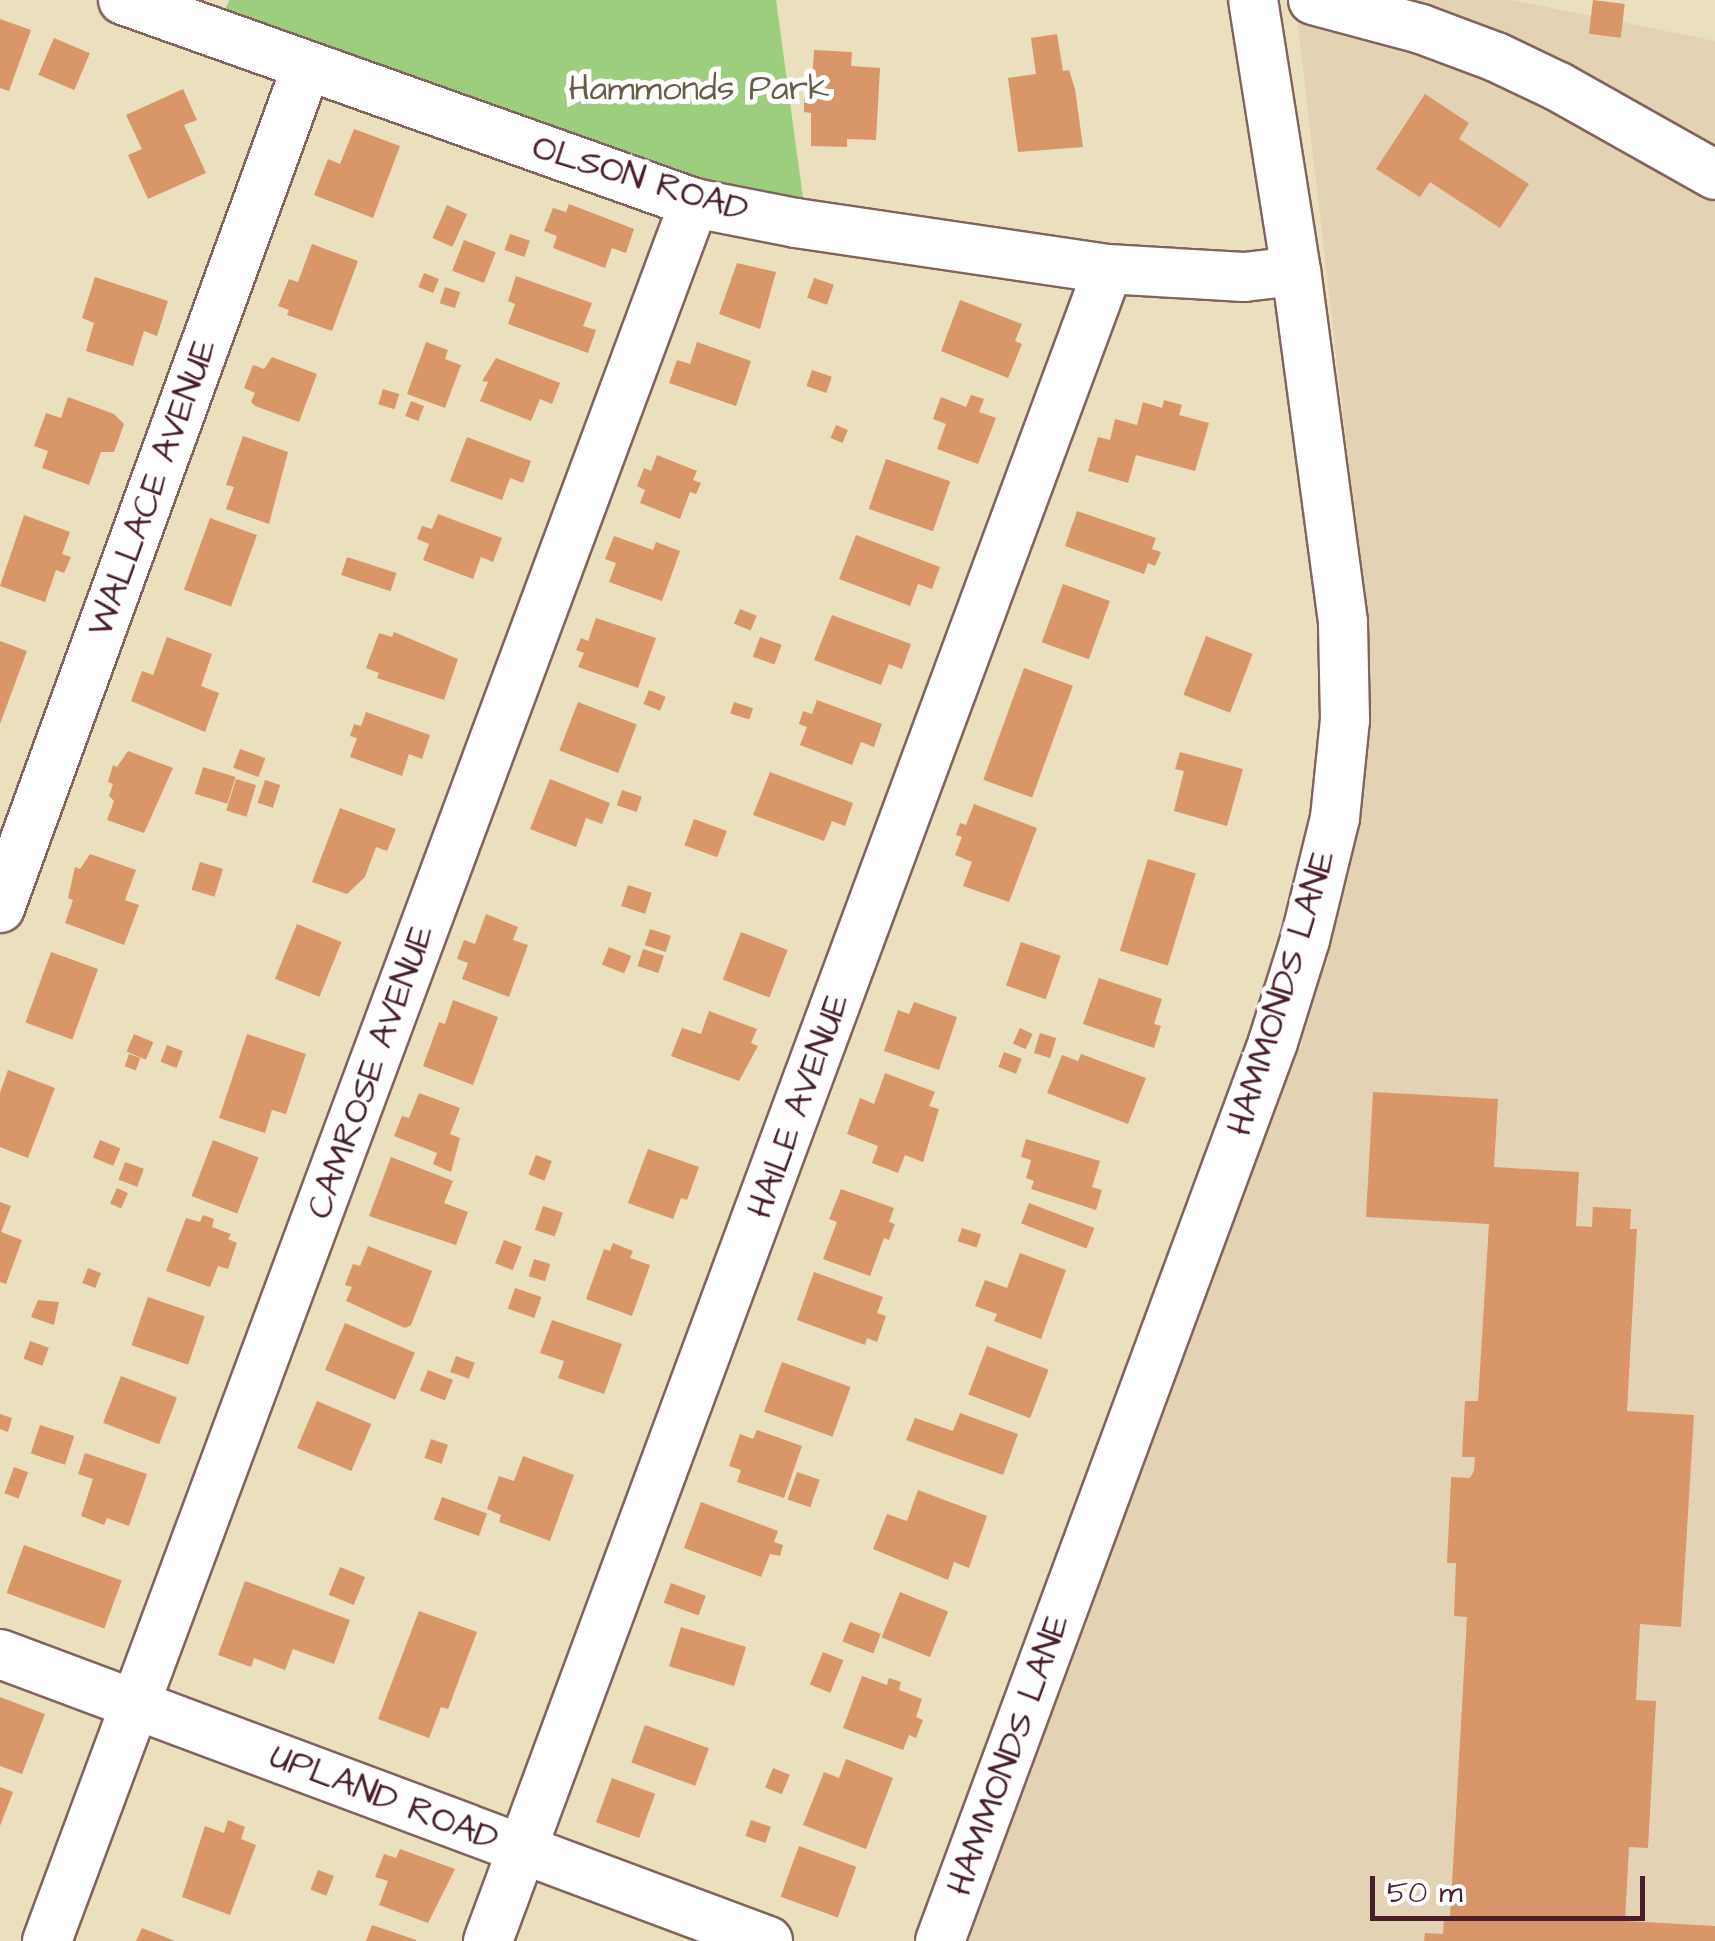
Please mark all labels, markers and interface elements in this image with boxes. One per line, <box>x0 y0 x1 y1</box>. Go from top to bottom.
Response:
park label: Hammonds Park <box>568 68 830 110</box>
street label: OLSON ROAD <box>527 126 753 232</box>
street label: WALLACE AVENUE <box>80 334 226 642</box>
street label: HAMMONDS LANE <box>1219 846 1345 1140</box>
street label: CAMROSE AVENUE <box>298 920 444 1224</box>
street label: HAILE AVENUE <box>739 988 859 1224</box>
street label: HAMMONDS LANE <box>939 1609 1079 1901</box>
street label: UPLAND ROAD <box>264 1735 504 1861</box>
scale bar <box>1375 1856 1650 1918</box>
text: 50 m <box>1387 1872 1463 1914</box>

